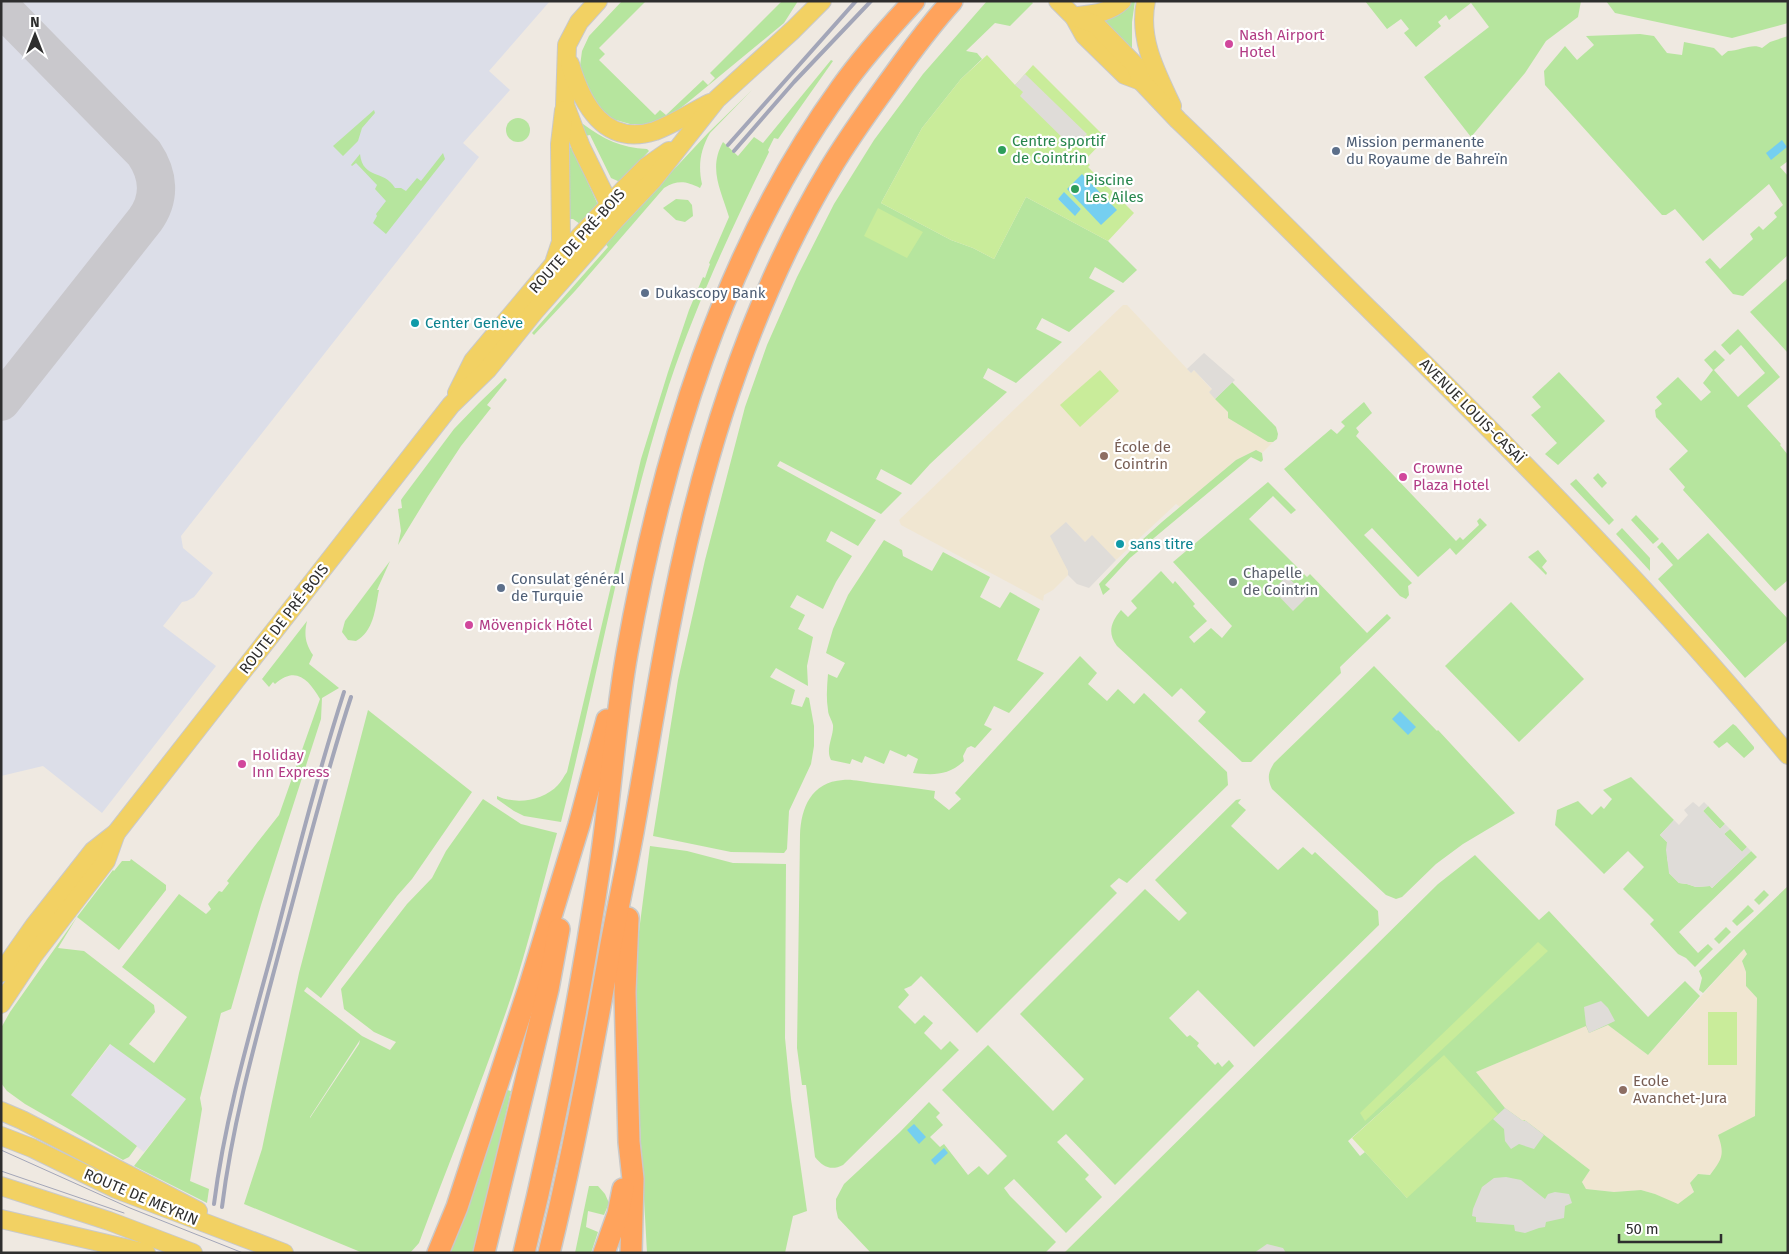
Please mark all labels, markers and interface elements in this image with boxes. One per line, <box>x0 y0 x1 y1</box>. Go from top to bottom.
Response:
north arrow <box>10 10 60 60</box>
text: N <box>30 14 40 31</box>
place label: Nash Airport Hotel <box>1239 26 1325 61</box>
marker: Nash Airport Hotel <box>1223 38 1235 50</box>
place label: Centre sportif de Cointrin <box>1012 132 1106 167</box>
place label: Mission permanente du Royaume de Bahreïn <box>1346 133 1508 168</box>
marker: Centre sportif de Cointrin <box>996 144 1008 156</box>
marker: Mission permanente du Royaume de Bahreïn <box>1330 145 1342 157</box>
place label: Piscine Les Ailes <box>1085 171 1144 206</box>
marker: Piscine Les Ailes <box>1069 183 1081 195</box>
street label: ROUTE DE PRÉ-BOIS <box>525 185 629 297</box>
place label: Dukascopy Bank <box>655 284 766 302</box>
marker: Dukascopy Bank <box>639 287 651 299</box>
place label: Center Genève <box>425 314 523 332</box>
marker: Center Genève <box>409 317 421 329</box>
street label: AVENUE LOUIS-CASAÏ <box>1416 355 1529 468</box>
place label: École de Cointrin <box>1114 438 1171 473</box>
marker: École de Cointrin <box>1098 450 1110 462</box>
place label: Crowne Plaza Hotel <box>1413 459 1490 494</box>
marker: Crowne Plaza Hotel <box>1397 471 1409 483</box>
place label: sans titre <box>1130 535 1193 553</box>
marker: sans titre <box>1114 538 1126 550</box>
street label: ROUTE DE PRÉ-BOIS <box>236 561 332 677</box>
place label: Chapelle de Cointrin <box>1243 564 1318 599</box>
place label: Consulat général de Turquie <box>511 570 625 605</box>
marker: Chapelle de Cointrin <box>1227 576 1239 588</box>
marker: Consulat général de Turquie <box>495 582 507 594</box>
place label: Mövenpick Hôtel <box>479 616 593 634</box>
marker: Mövenpick Hôtel <box>463 619 475 631</box>
place label: Holiday Inn Express <box>252 746 330 781</box>
marker: Holiday Inn Express <box>236 758 248 770</box>
place label: Ecole Avanchet-Jura <box>1633 1072 1727 1107</box>
marker: Ecole Avanchet-Jura <box>1617 1084 1629 1096</box>
street label: ROUTE DE MEYRIN <box>81 1165 201 1229</box>
scale bar <box>1619 1212 1722 1244</box>
text: 50 m <box>1626 1220 1659 1238</box>

